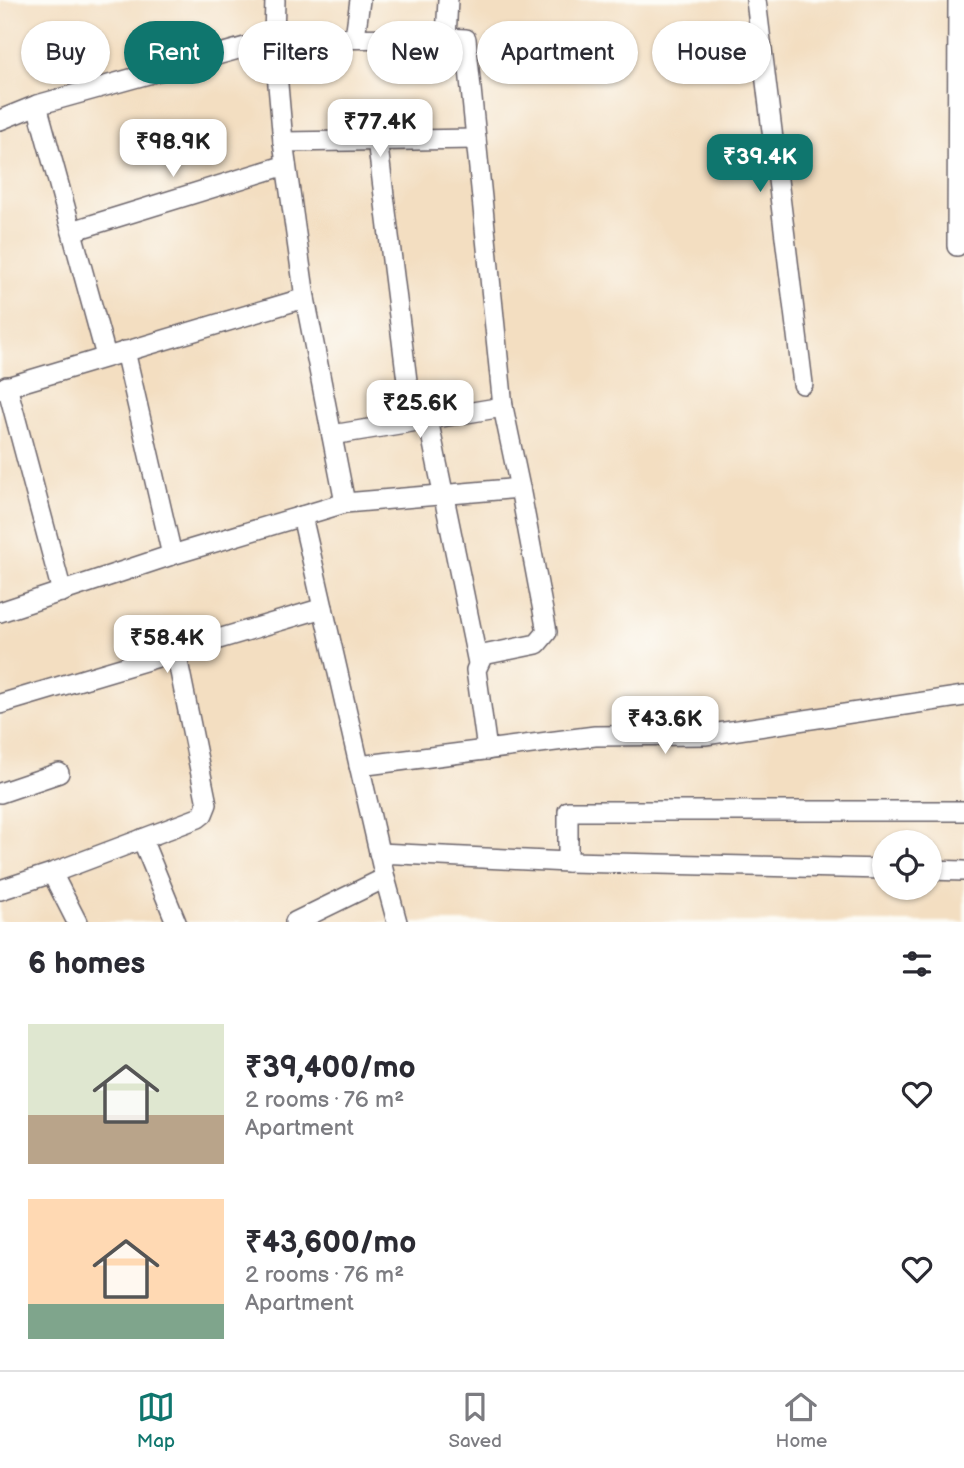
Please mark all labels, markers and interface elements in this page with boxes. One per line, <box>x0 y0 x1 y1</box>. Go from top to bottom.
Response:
chip: Buy <box>21 21 110 84</box>
chip: Rent <box>124 21 224 84</box>
chip: Filters <box>238 21 353 84</box>
chip: New <box>367 21 463 84</box>
chip: Apartment <box>477 21 638 84</box>
chip: House <box>652 21 771 84</box>
pin: ₹77.4K <box>323 100 437 159</box>
text: ₹77.4K <box>344 108 416 136</box>
pin: ₹98.9K <box>116 120 230 179</box>
text: ₹98.9K <box>136 128 210 156</box>
pin: ₹39.4K <box>703 134 817 194</box>
text: ₹39.4K <box>723 143 797 171</box>
pin: ₹25.6K <box>363 380 477 440</box>
text: ₹25.6K <box>383 389 457 417</box>
pin: ₹58.4K <box>110 616 224 675</box>
text: ₹58.4K <box>130 624 204 652</box>
pin: ₹43.6K <box>608 696 722 756</box>
text: ₹43.6K <box>628 705 702 733</box>
map controls <box>872 830 942 900</box>
button: locate <box>872 830 942 900</box>
icon: filters <box>898 945 936 983</box>
text: 6 homes <box>28 946 145 982</box>
text: ₹39,400/mo <box>245 1050 416 1086</box>
icon: home <box>84 1052 168 1136</box>
icon: heart <box>898 1075 936 1113</box>
text: 2 rooms · 76 m² <box>245 1086 404 1114</box>
text: Apartment <box>245 1114 354 1142</box>
text: ₹43,600/mo <box>245 1225 416 1261</box>
icon: home <box>84 1227 168 1311</box>
icon: heart <box>898 1250 936 1288</box>
text: 2 rooms · 76 m² <box>245 1261 404 1289</box>
text: Apartment <box>245 1289 354 1317</box>
tab: Map <box>137 1388 175 1453</box>
tab: Saved <box>449 1388 502 1453</box>
tab: Home <box>776 1388 827 1453</box>

